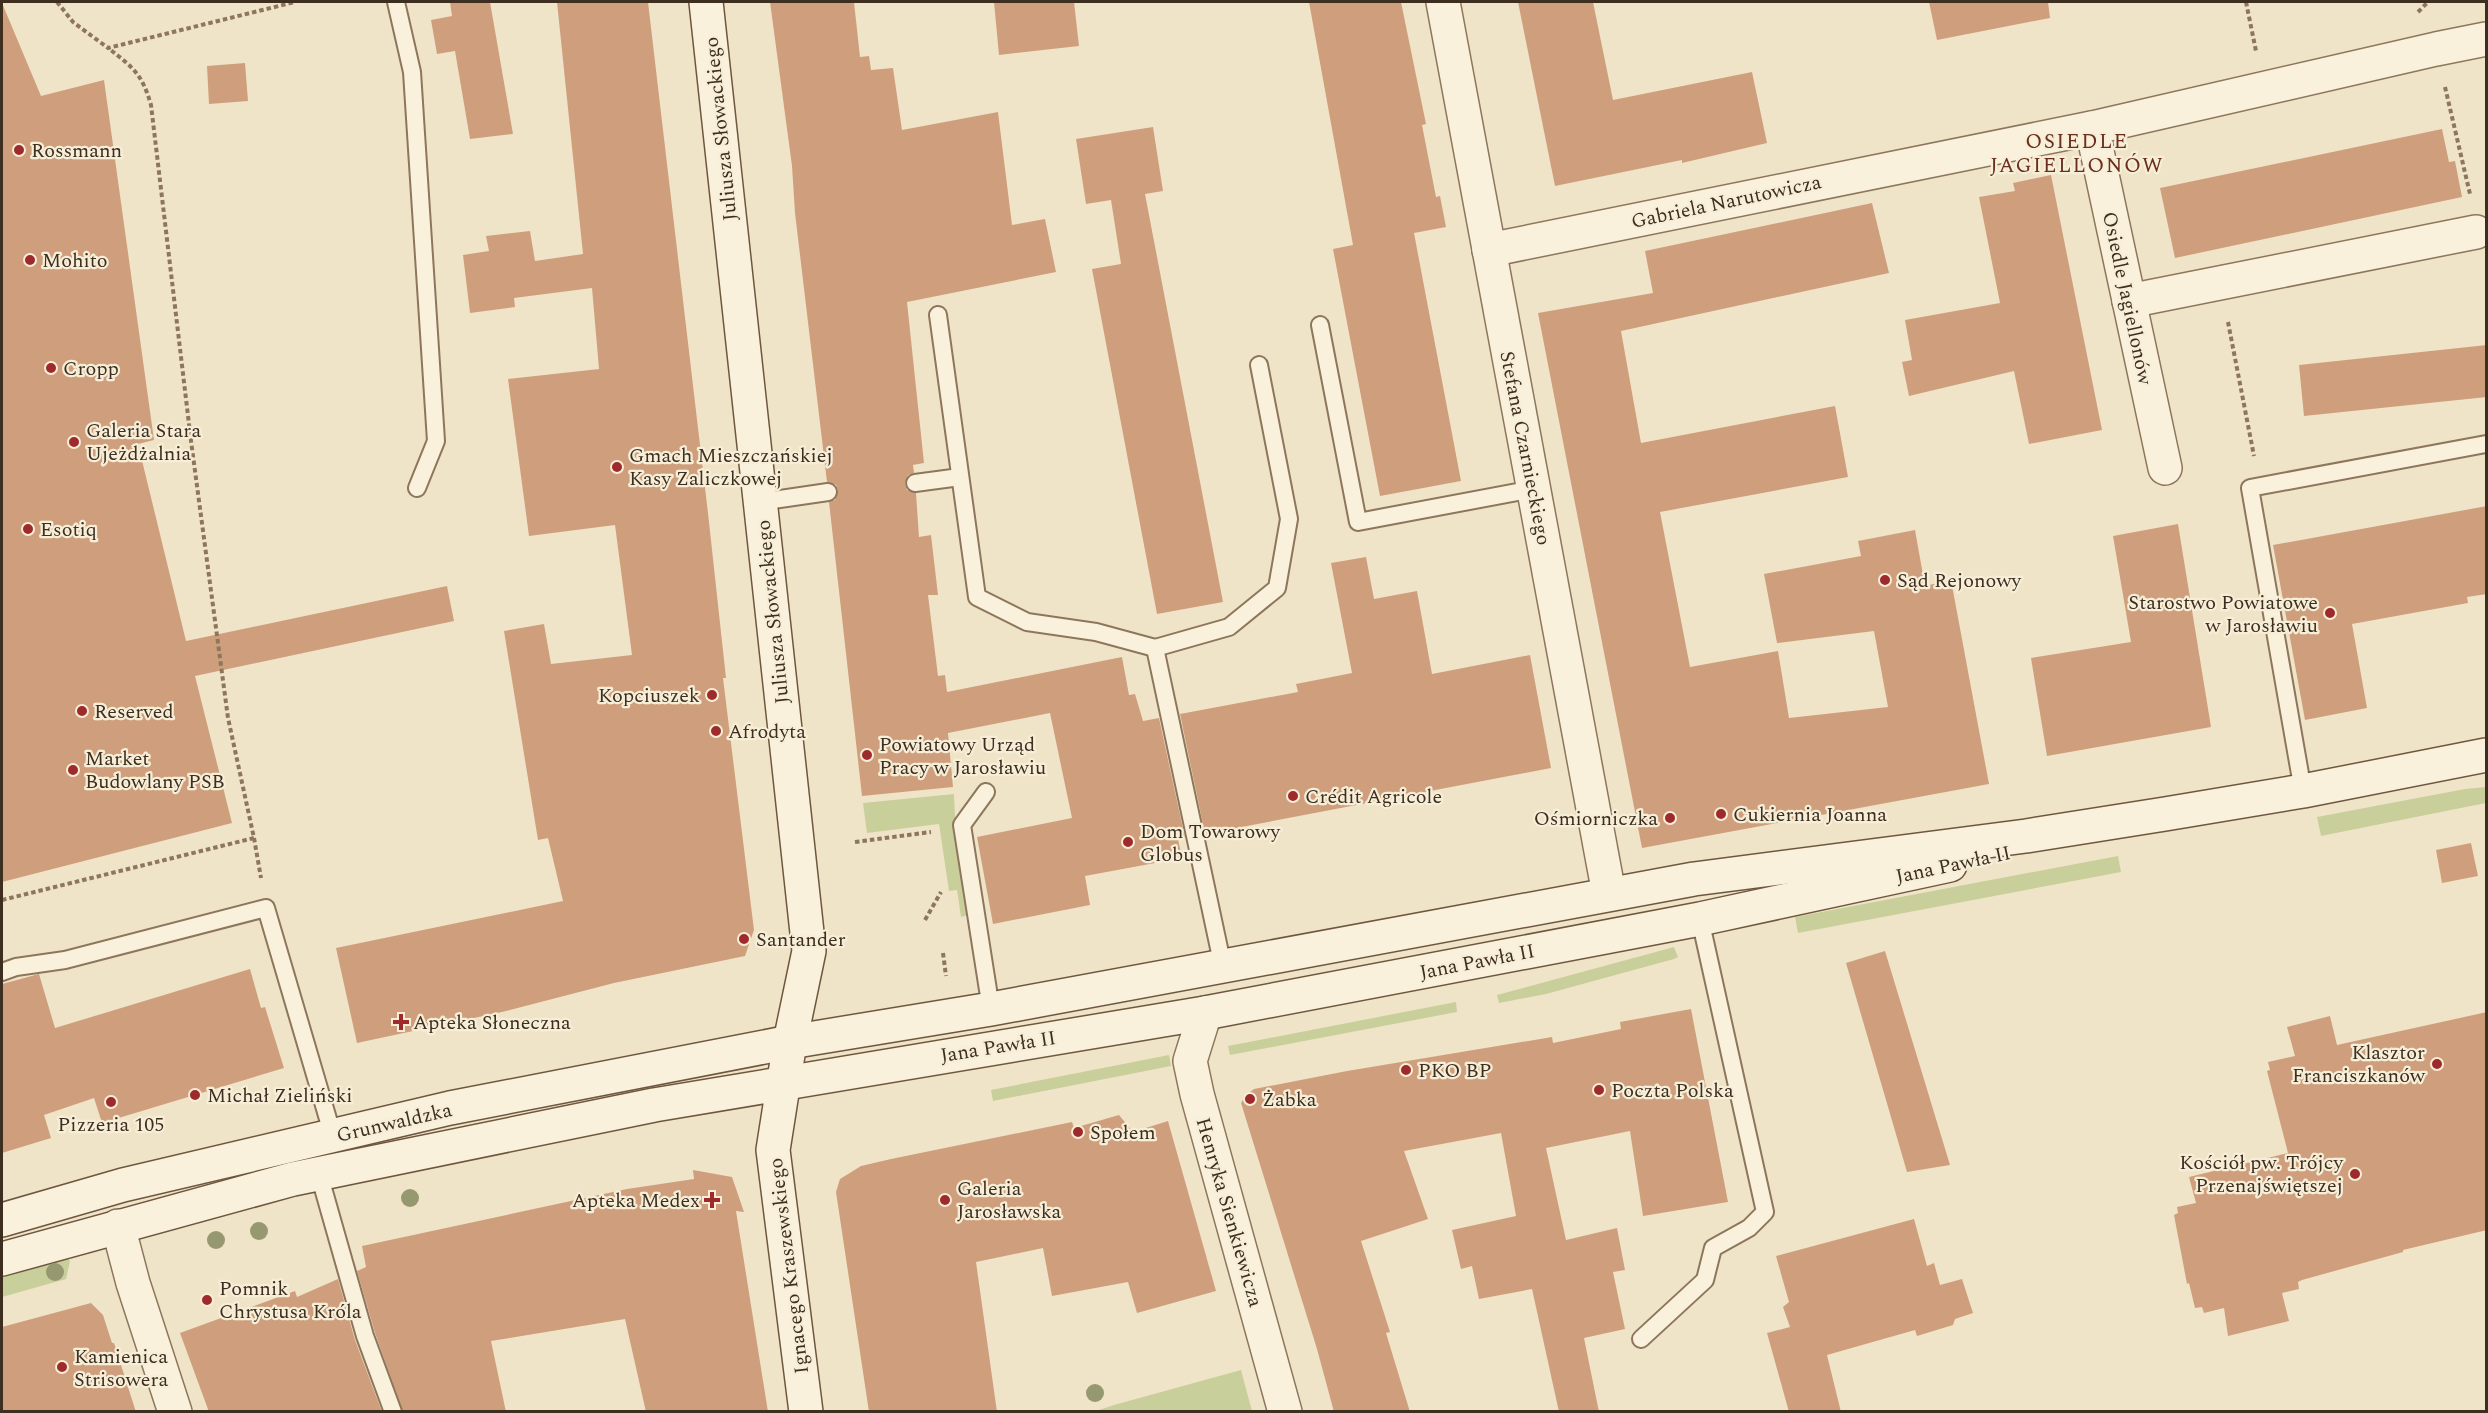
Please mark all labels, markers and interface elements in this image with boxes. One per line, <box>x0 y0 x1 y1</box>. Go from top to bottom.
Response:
street label: Juliusza Słowackiego <box>696 35 746 222</box>
district label: OSIEDLE JAGIELLONÓW <box>1990 126 2164 182</box>
place label: Rossmann <box>31 136 122 166</box>
marker: Rossmann <box>12 143 26 157</box>
street label: Gabriela Narutowicza <box>1628 167 1824 237</box>
street label: Osiedle Jagiellonów <box>2094 209 2160 388</box>
place label: Mohito <box>42 246 108 276</box>
marker: Mohito <box>23 253 37 267</box>
street label: Stefana Czarnieckiego <box>1491 349 1559 548</box>
place label: Cropp <box>63 354 119 384</box>
marker: Cropp <box>44 361 58 375</box>
place label: Galeria Stara Ujeżdżalnia <box>86 416 201 469</box>
marker: Galeria Stara Ujeżdżalnia <box>67 435 81 449</box>
place label: Gmach Mieszczańskiej Kasy Zaliczkowej <box>629 441 833 494</box>
marker: Gmach Mieszczańskiej Kasy Zaliczkowej <box>610 460 624 474</box>
place label: Esotiq <box>40 515 97 545</box>
street label: Juliusza Słowackiego <box>748 518 798 705</box>
marker: Esotiq <box>21 522 35 536</box>
place label: Sąd Rejonowy <box>1897 566 2022 596</box>
marker: Sąd Rejonowy <box>1878 573 1892 587</box>
place label: Starostwo Powiatowe w Jarosławiu <box>2128 588 2318 641</box>
marker: Starostwo Powiatowe w Jarosławiu <box>2323 606 2337 620</box>
place label: Kopciuszek <box>598 681 700 711</box>
marker: Kopciuszek <box>705 688 719 702</box>
place label: Reserved <box>94 697 174 727</box>
marker: Reserved <box>75 704 89 718</box>
place label: Afrodyta <box>728 717 806 747</box>
marker: Afrodyta <box>709 724 723 738</box>
place label: Powiatowy Urząd Pracy w Jarosławiu <box>879 730 1046 783</box>
place label: Market Budowlany PSB <box>85 744 225 797</box>
marker: Powiatowy Urząd Pracy w Jarosławiu <box>860 748 874 762</box>
marker: Market Budowlany PSB <box>66 763 80 777</box>
place label: Crédit Agricole <box>1305 782 1442 812</box>
marker: Crédit Agricole <box>1286 789 1300 803</box>
place label: Cukiernia Joanna <box>1733 800 1887 830</box>
place label: Ośmiorniczka <box>1534 804 1658 834</box>
marker: Cukiernia Joanna <box>1714 807 1728 821</box>
marker: Ośmiorniczka <box>1663 811 1677 825</box>
place label: Dom Towarowy Globus <box>1140 817 1281 870</box>
marker: Dom Towarowy Globus <box>1121 835 1135 849</box>
street label: Jana Pawła II <box>1893 838 2013 892</box>
place label: Santander <box>756 925 846 955</box>
marker: Santander <box>737 932 751 946</box>
street label: Jana Pawła II <box>1417 936 1537 988</box>
place label: Apteka Słoneczna <box>413 1008 571 1038</box>
marker: Apteka Słoneczna <box>394 1015 408 1029</box>
street label: Jana Pawła II <box>938 1023 1058 1071</box>
place label: Klasztor Franciszkanów <box>2292 1038 2426 1091</box>
place label: PKO BP <box>1418 1056 1491 1086</box>
marker: Klasztor Franciszkanów <box>2430 1057 2444 1071</box>
marker: PKO BP <box>1399 1063 1413 1077</box>
place label: Poczta Polska <box>1611 1076 1734 1106</box>
place label: Michał Zieliński <box>207 1081 352 1111</box>
marker: Poczta Polska <box>1592 1083 1606 1097</box>
place label: Żabka <box>1262 1085 1317 1115</box>
marker: Michał Zieliński <box>188 1088 202 1102</box>
marker: Żabka <box>1243 1092 1257 1106</box>
marker: Pizzeria 105 <box>104 1095 118 1109</box>
street label: Grunwaldzka <box>333 1095 455 1151</box>
place label: Pizzeria 105 <box>58 1110 164 1140</box>
street label: Henryka Sienkiewicza <box>1188 1114 1271 1311</box>
place label: Społem <box>1090 1118 1156 1148</box>
marker: Społem <box>1071 1125 1085 1139</box>
place label: Kościół pw. Trójcy Przenajświętszej <box>2179 1148 2344 1201</box>
street label: Ignacego Kraszewskiego <box>761 1156 817 1376</box>
marker: Kościół pw. Trójcy Przenajświętszej <box>2348 1167 2362 1181</box>
place label: Galeria Jarosławska <box>957 1174 1062 1227</box>
place label: Apteka Medex <box>572 1186 700 1216</box>
marker: Apteka Medex <box>705 1193 719 1207</box>
marker: Galeria Jarosławska <box>938 1193 952 1207</box>
place label: Pomnik Chrystusa Króla <box>219 1274 362 1327</box>
marker: Pomnik Chrystusa Króla <box>200 1293 214 1307</box>
place label: Kamienica Strisowera <box>74 1342 169 1395</box>
marker: Kamienica Strisowera <box>55 1360 69 1374</box>

